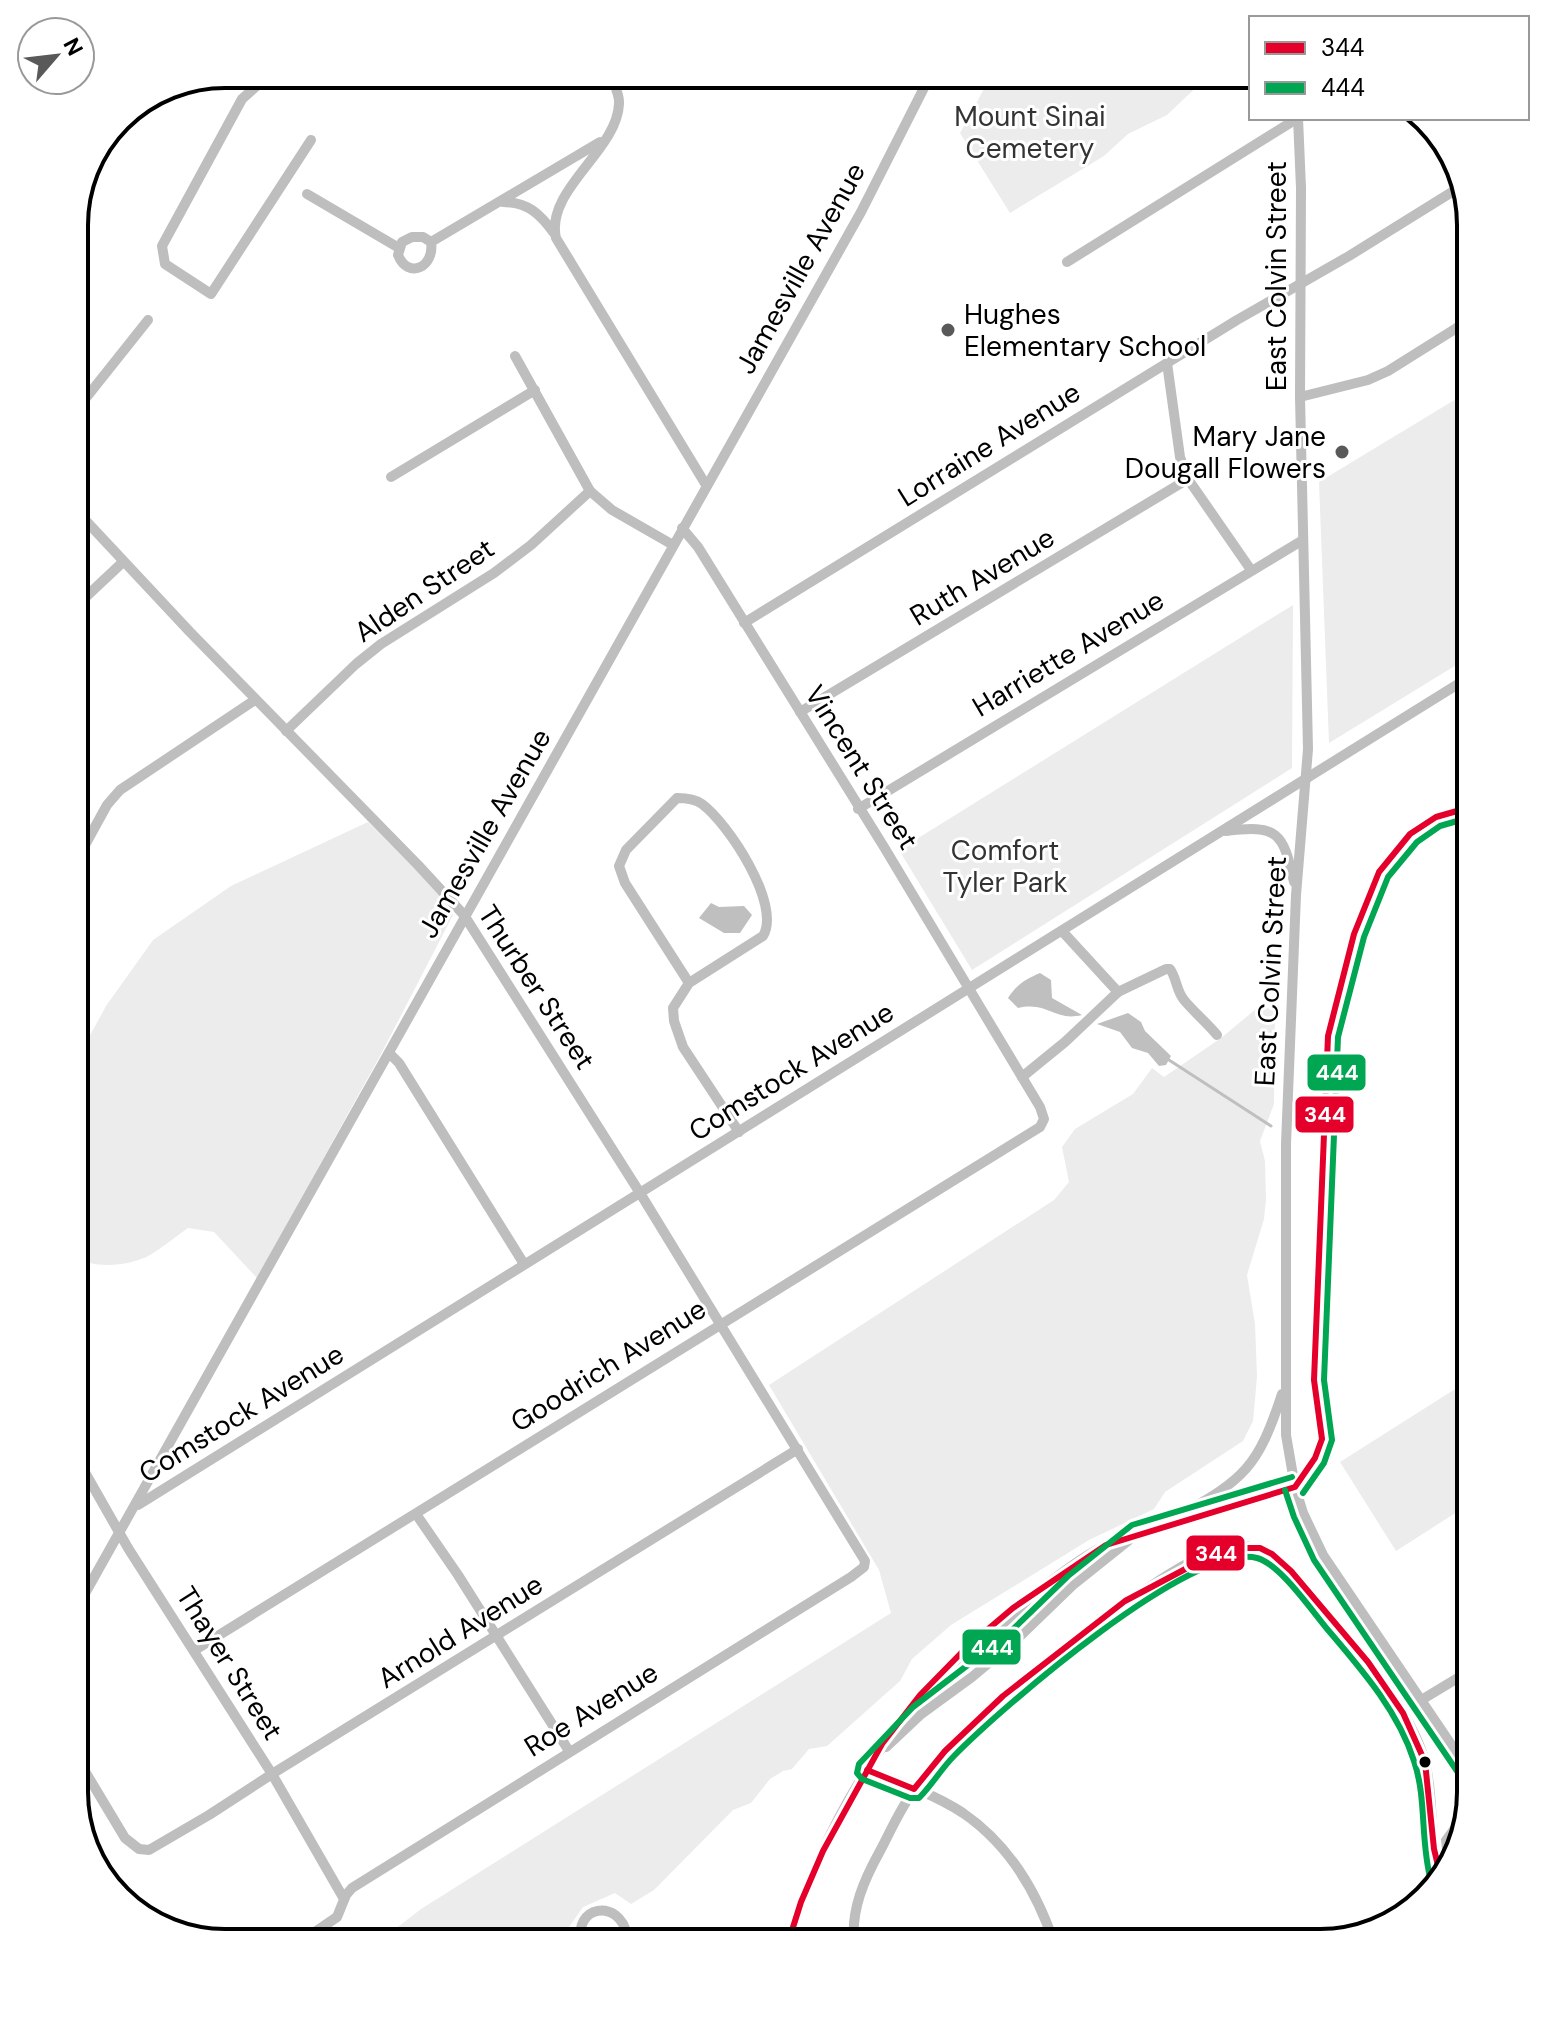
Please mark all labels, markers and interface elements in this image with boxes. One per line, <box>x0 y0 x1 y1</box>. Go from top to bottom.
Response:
north arrow <box>16 16 96 96</box>
legend <box>1249 16 1529 120</box>
text: 344 <box>1321 32 1364 63</box>
text: N <box>57 33 90 61</box>
text: 444 <box>1321 72 1365 103</box>
park label: Mount Sinai Cemetery <box>954 98 1106 167</box>
street label: Jamesville Avenue <box>727 156 874 380</box>
street label: East Colvin Street <box>1258 161 1295 391</box>
place label: Hughes Elementary School <box>964 296 1206 365</box>
marker: Hughes Elementary School <box>939 321 957 339</box>
street label: Lorraine Avenue <box>891 374 1087 515</box>
place label: Mary Jane Dougall Flowers <box>1125 418 1326 487</box>
marker: Mary Jane Dougall Flowers <box>1333 443 1351 461</box>
street label: Ruth Avenue <box>903 519 1061 634</box>
street label: Alden Street <box>347 530 501 651</box>
street label: Harriette Avenue <box>966 582 1171 725</box>
street label: Vincent Street <box>796 678 927 856</box>
street label: Jamesville Avenue <box>409 722 559 945</box>
park label: Comfort Tyler Park <box>942 832 1068 901</box>
street label: East Colvin Street <box>1246 855 1295 1087</box>
street label: Thurber Street <box>470 898 604 1077</box>
street label: Comstock Avenue <box>682 993 901 1149</box>
line badge: 444 <box>1306 1053 1367 1092</box>
text: 444 <box>1316 1058 1358 1087</box>
line badge: 344 <box>1294 1095 1355 1134</box>
text: 344 <box>1304 1100 1346 1129</box>
street label: Goodrich Avenue <box>504 1290 713 1440</box>
street label: Comstock Avenue <box>132 1335 351 1491</box>
line badge: 344 <box>1185 1534 1246 1572</box>
text: 344 <box>1195 1539 1237 1568</box>
street label: Arnold Avenue <box>371 1566 550 1697</box>
street label: Thayer Street <box>168 1580 291 1747</box>
line badge: 444 <box>961 1628 1022 1666</box>
text: 444 <box>971 1633 1013 1662</box>
street label: Roe Avenue <box>517 1654 665 1765</box>
unlabelled marker <box>1417 1754 1433 1770</box>

